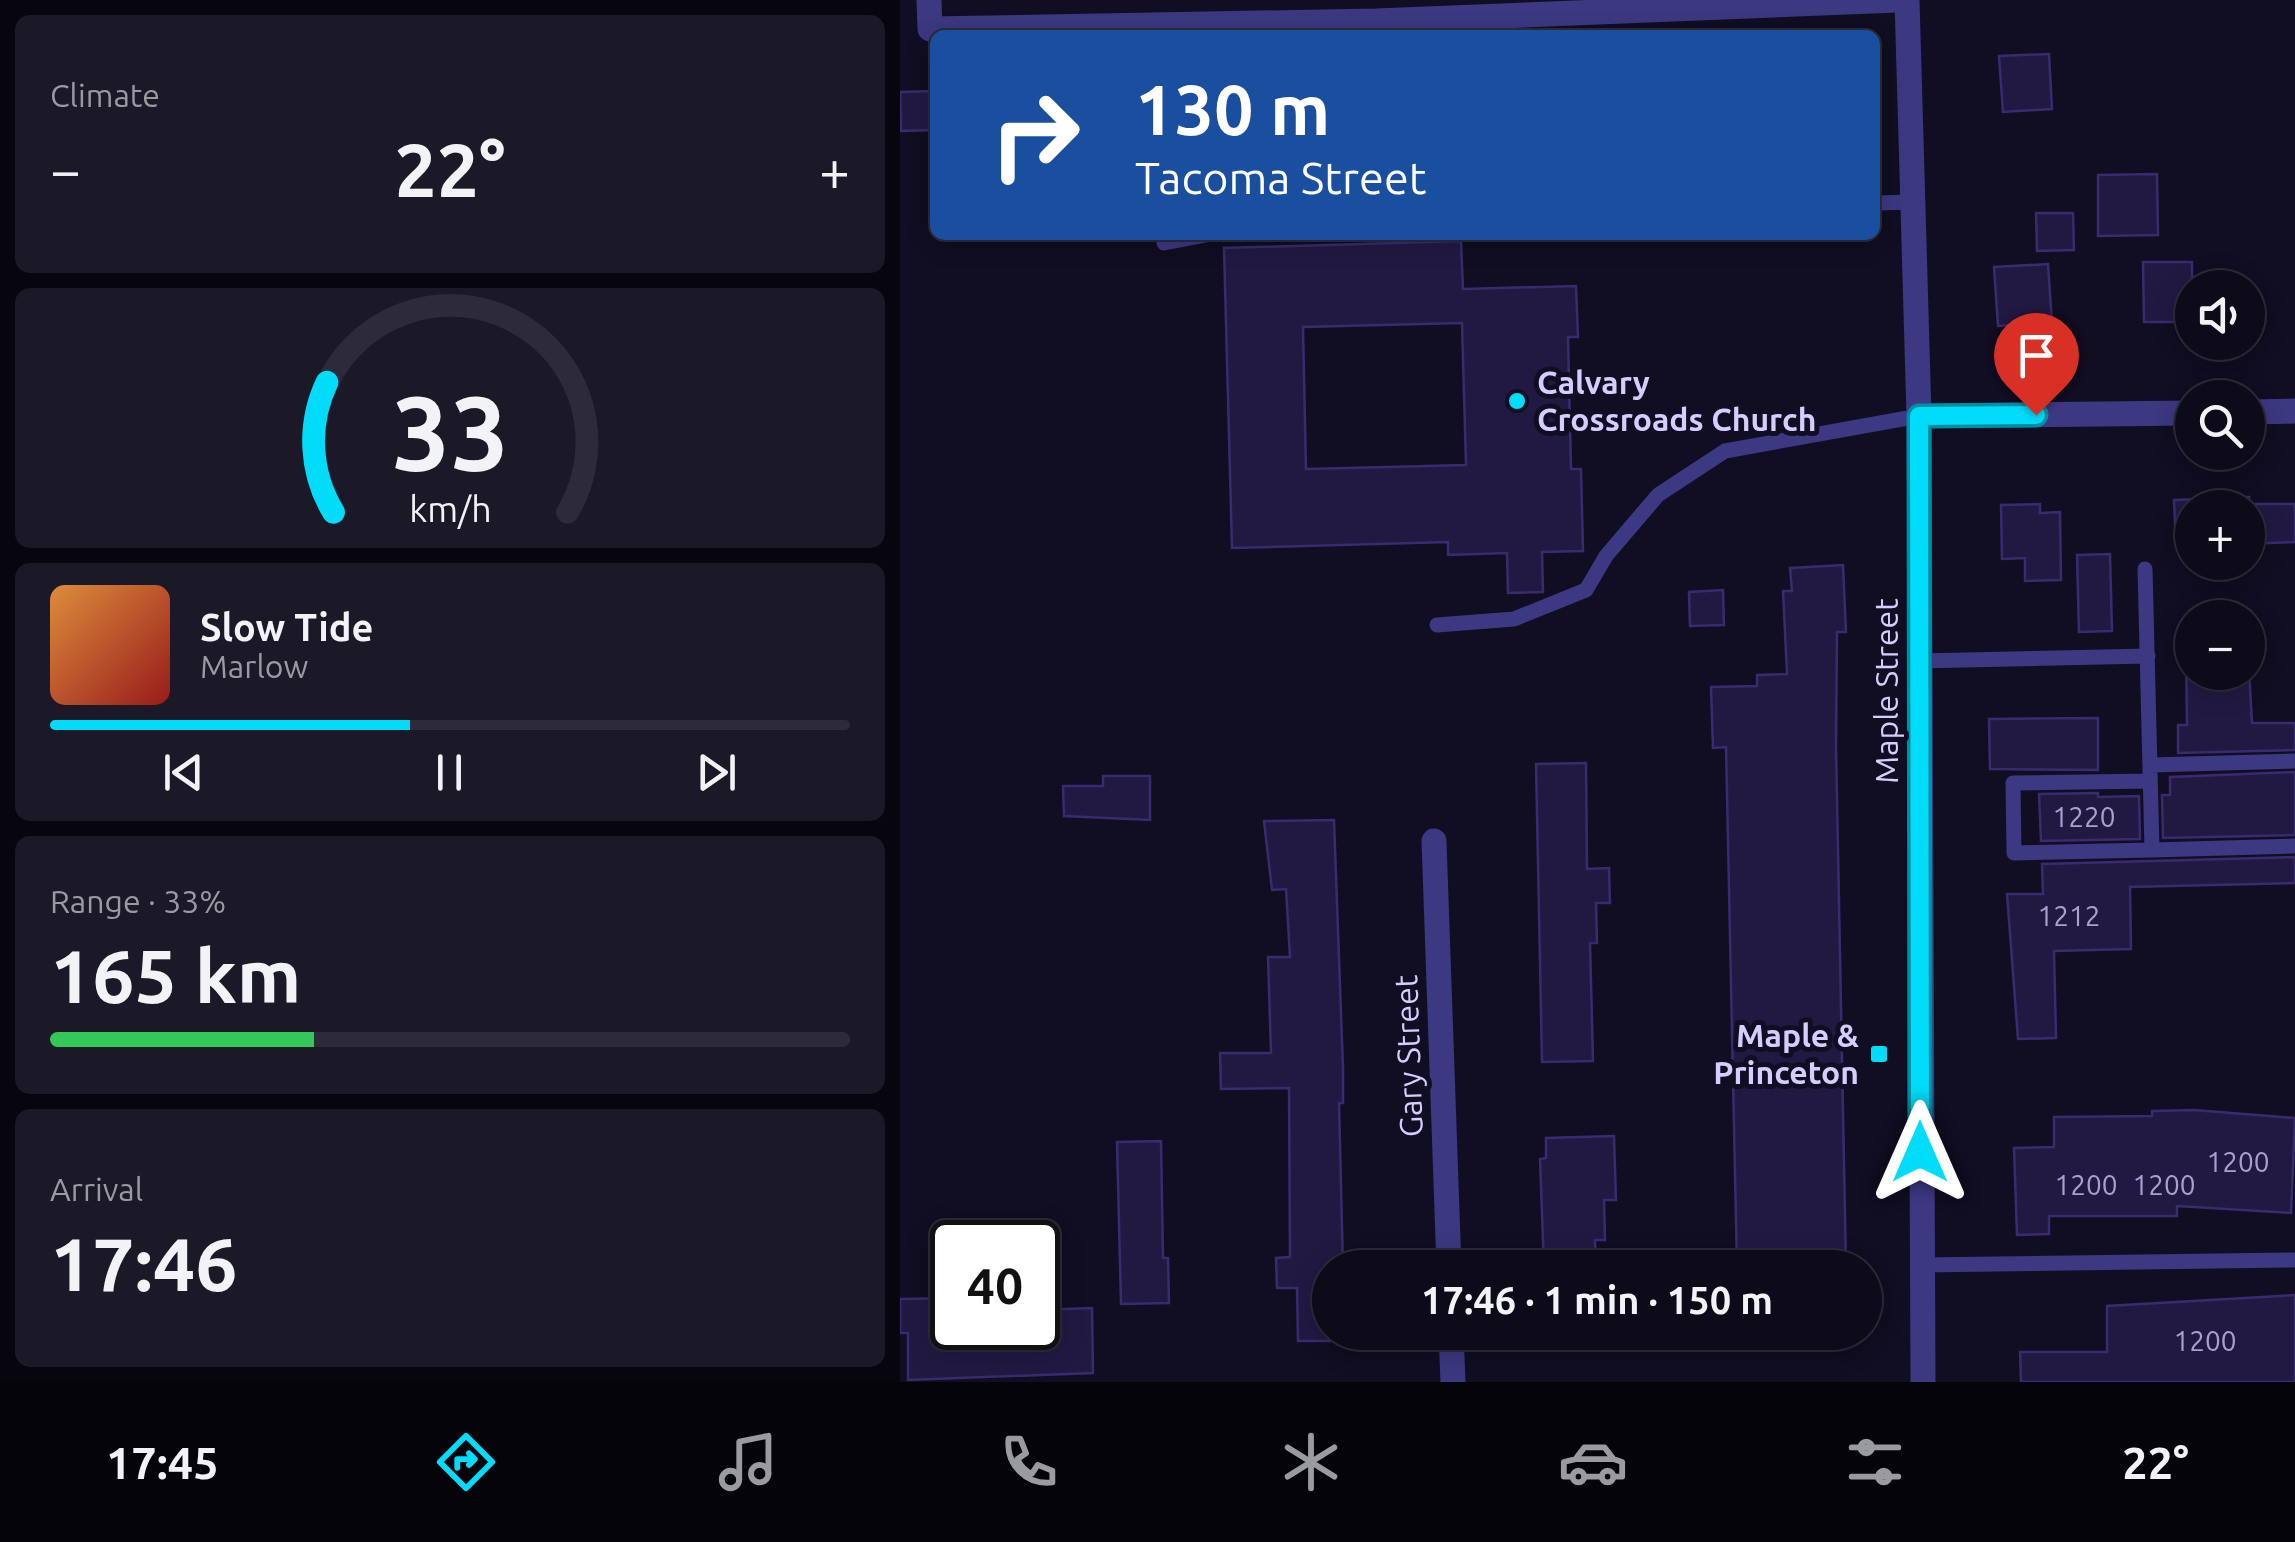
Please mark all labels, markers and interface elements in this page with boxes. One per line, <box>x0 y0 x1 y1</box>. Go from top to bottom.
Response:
icon: right <box>970 70 1100 200</box>
text: 130 m <box>1135 70 1330 148</box>
text: Climate <box>50 77 160 113</box>
text: 22° <box>394 127 506 211</box>
text: − <box>50 139 81 200</box>
text: + <box>819 139 850 200</box>
text: Tacoma Street <box>1135 152 1426 203</box>
map controls <box>2175 270 2265 690</box>
button: sound <box>2175 270 2265 360</box>
pin <box>1994 313 2079 416</box>
icon: arrive <box>2009 328 2064 383</box>
place label: Calvary Crossroads Church <box>1537 364 1816 437</box>
text: 33 <box>391 373 509 490</box>
button: search <box>2175 380 2265 470</box>
marker: Calvary Crossroads Church <box>1506 390 1528 412</box>
text: km/h <box>409 489 491 529</box>
button: + <box>2175 490 2265 580</box>
street label: Maple Street <box>1868 598 1904 784</box>
button: − <box>2175 600 2265 690</box>
text: Slow Tide <box>200 606 373 648</box>
text: Marlow <box>200 648 308 684</box>
icon: previous <box>156 745 211 800</box>
icon: pause <box>422 745 477 800</box>
icon: next <box>689 745 744 800</box>
house number: 1220 <box>2052 801 2116 832</box>
text: Range · 33% <box>50 883 226 919</box>
house number: 1212 <box>2037 900 2101 931</box>
text: 165 km <box>50 933 301 1017</box>
street label: Gary Street <box>1387 974 1429 1138</box>
place label: Maple & Princeton <box>1713 1017 1859 1090</box>
marker: Maple & Princeton <box>1868 1043 1890 1065</box>
position arrow <box>1868 1100 1972 1204</box>
house number: 1200 <box>2206 1146 2270 1177</box>
house number: 1200 <box>2054 1169 2118 1200</box>
house number: 1200 <box>2132 1169 2196 1200</box>
text: Arrival <box>50 1171 143 1207</box>
speed limit sign: 40 <box>930 1220 1060 1350</box>
text: 17:46 <box>50 1221 238 1305</box>
text: 17:46 · 1 min · 150 m <box>1421 1279 1773 1321</box>
house number: 1200 <box>2173 1325 2237 1356</box>
icon: directions <box>431 1427 501 1497</box>
icon: music <box>713 1427 783 1497</box>
icon: phone <box>994 1427 1064 1497</box>
icon: climate <box>1276 1427 1346 1497</box>
icon: car <box>1558 1427 1628 1497</box>
icon: filters <box>1840 1427 1910 1497</box>
text: 17:45 <box>106 1437 219 1488</box>
text: 22° <box>2122 1437 2189 1488</box>

